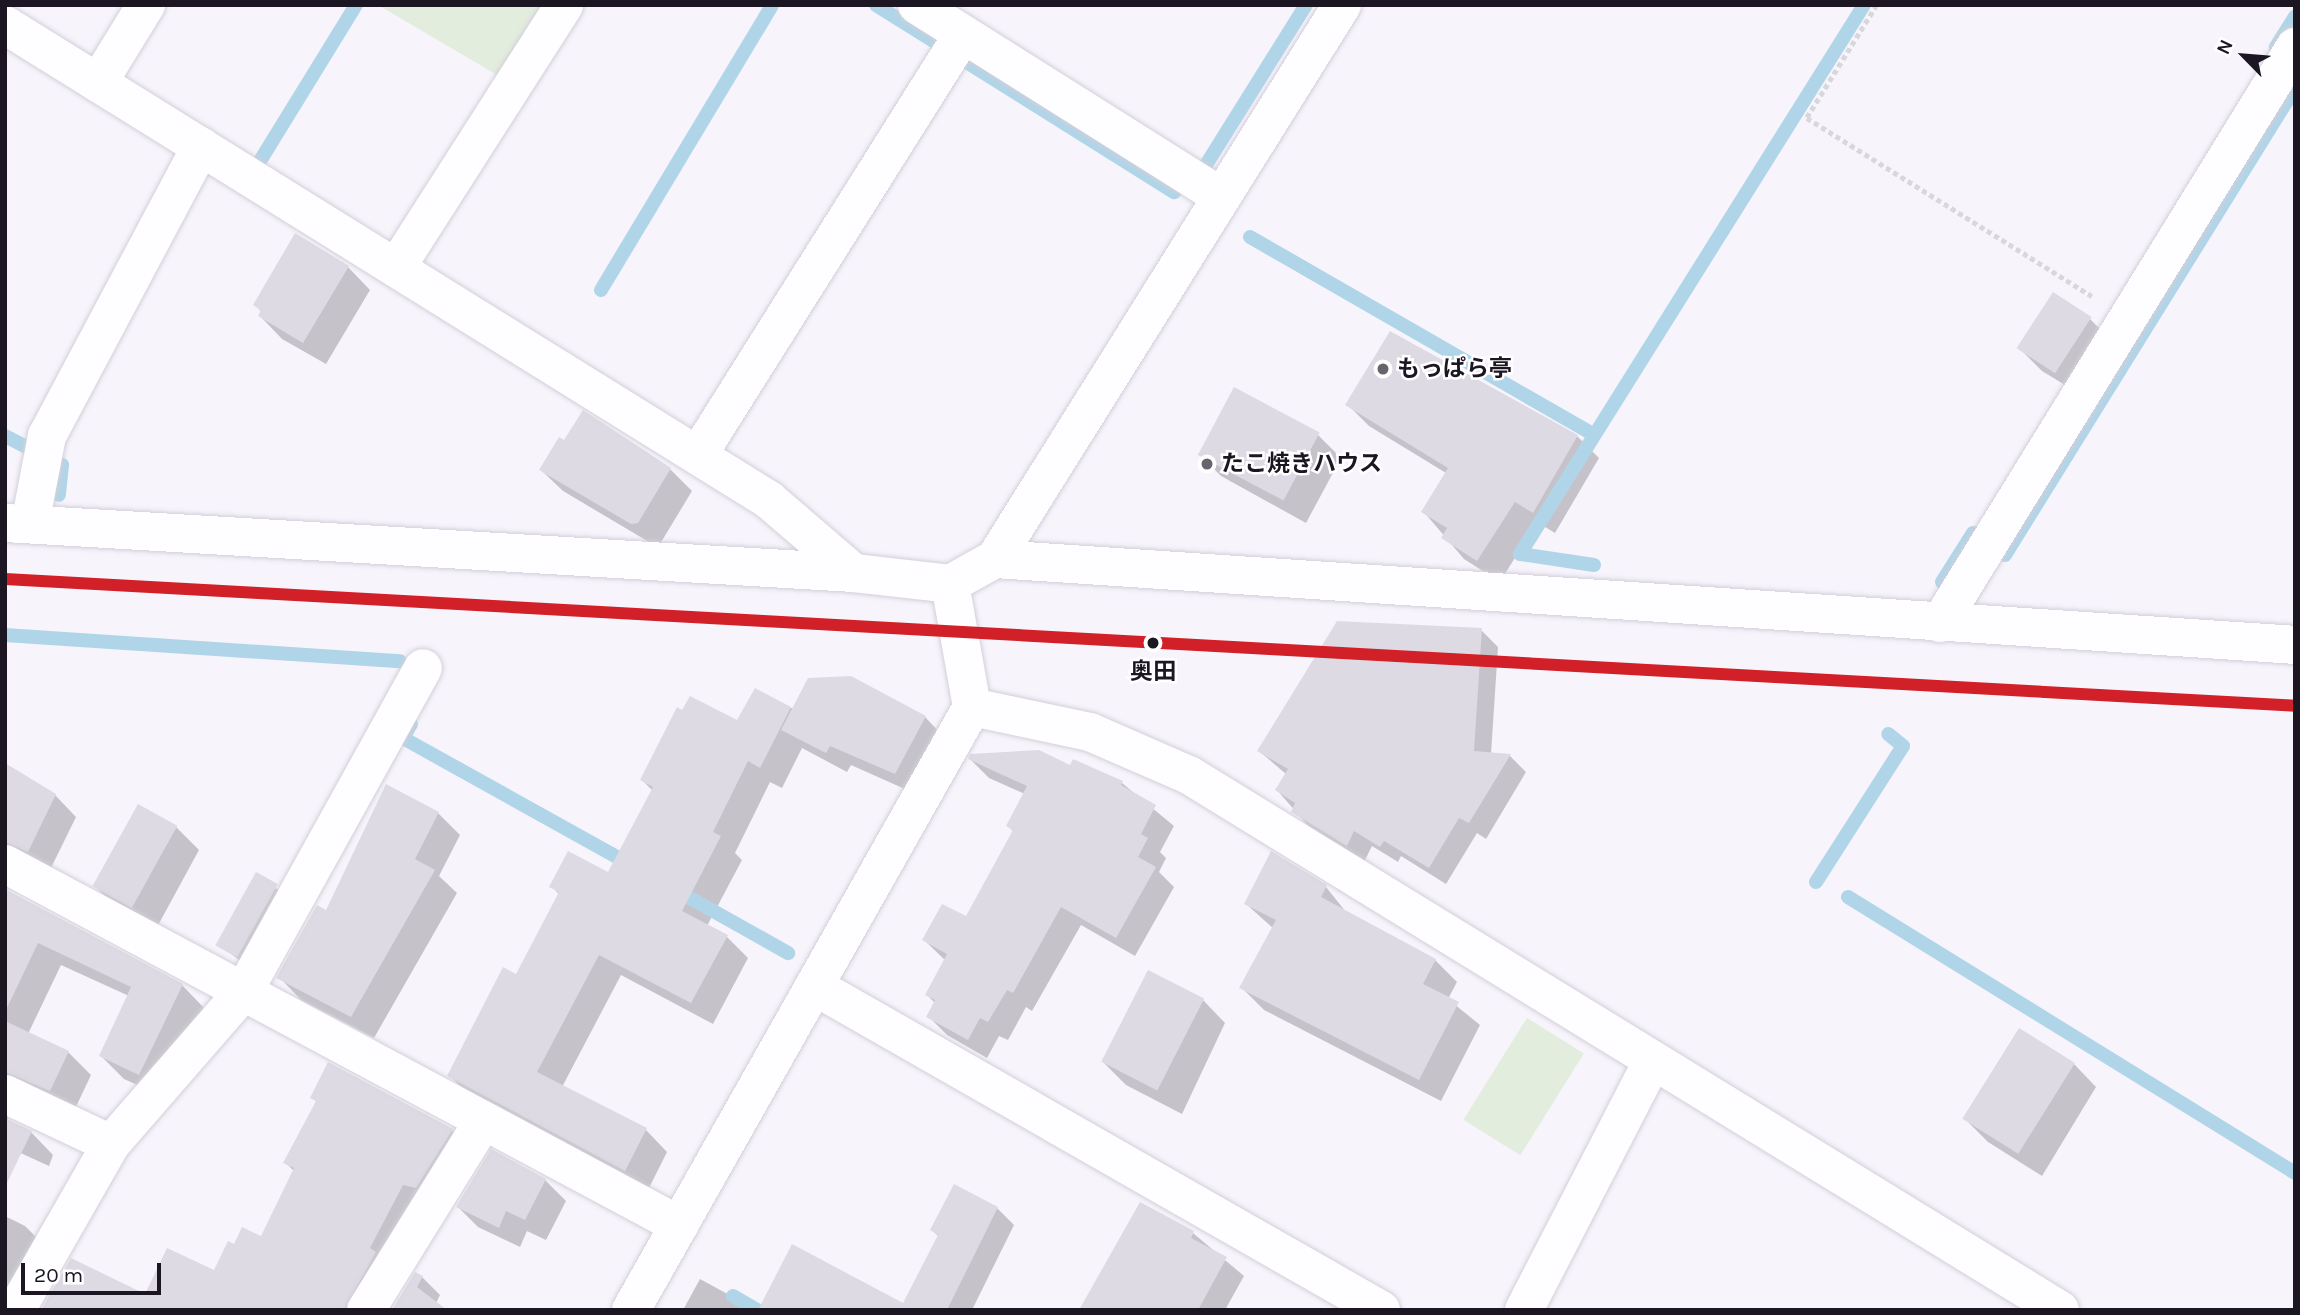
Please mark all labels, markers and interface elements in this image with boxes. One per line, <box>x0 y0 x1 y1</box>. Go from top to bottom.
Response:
north arrow <box>2209 21 2279 91</box>
text: N <box>2212 36 2238 58</box>
place label: もっぱら亭 <box>1397 355 1512 383</box>
marker: もっぱら亭 <box>1375 361 1391 377</box>
place label: たこ焼きハウス <box>1221 450 1382 478</box>
marker: たこ焼きハウス <box>1199 456 1215 472</box>
marker: 奥田 <box>1141 631 1165 655</box>
place label: 奥田 <box>1130 658 1176 686</box>
scale bar <box>24 1248 164 1292</box>
text: 20 m <box>34 1263 83 1287</box>

